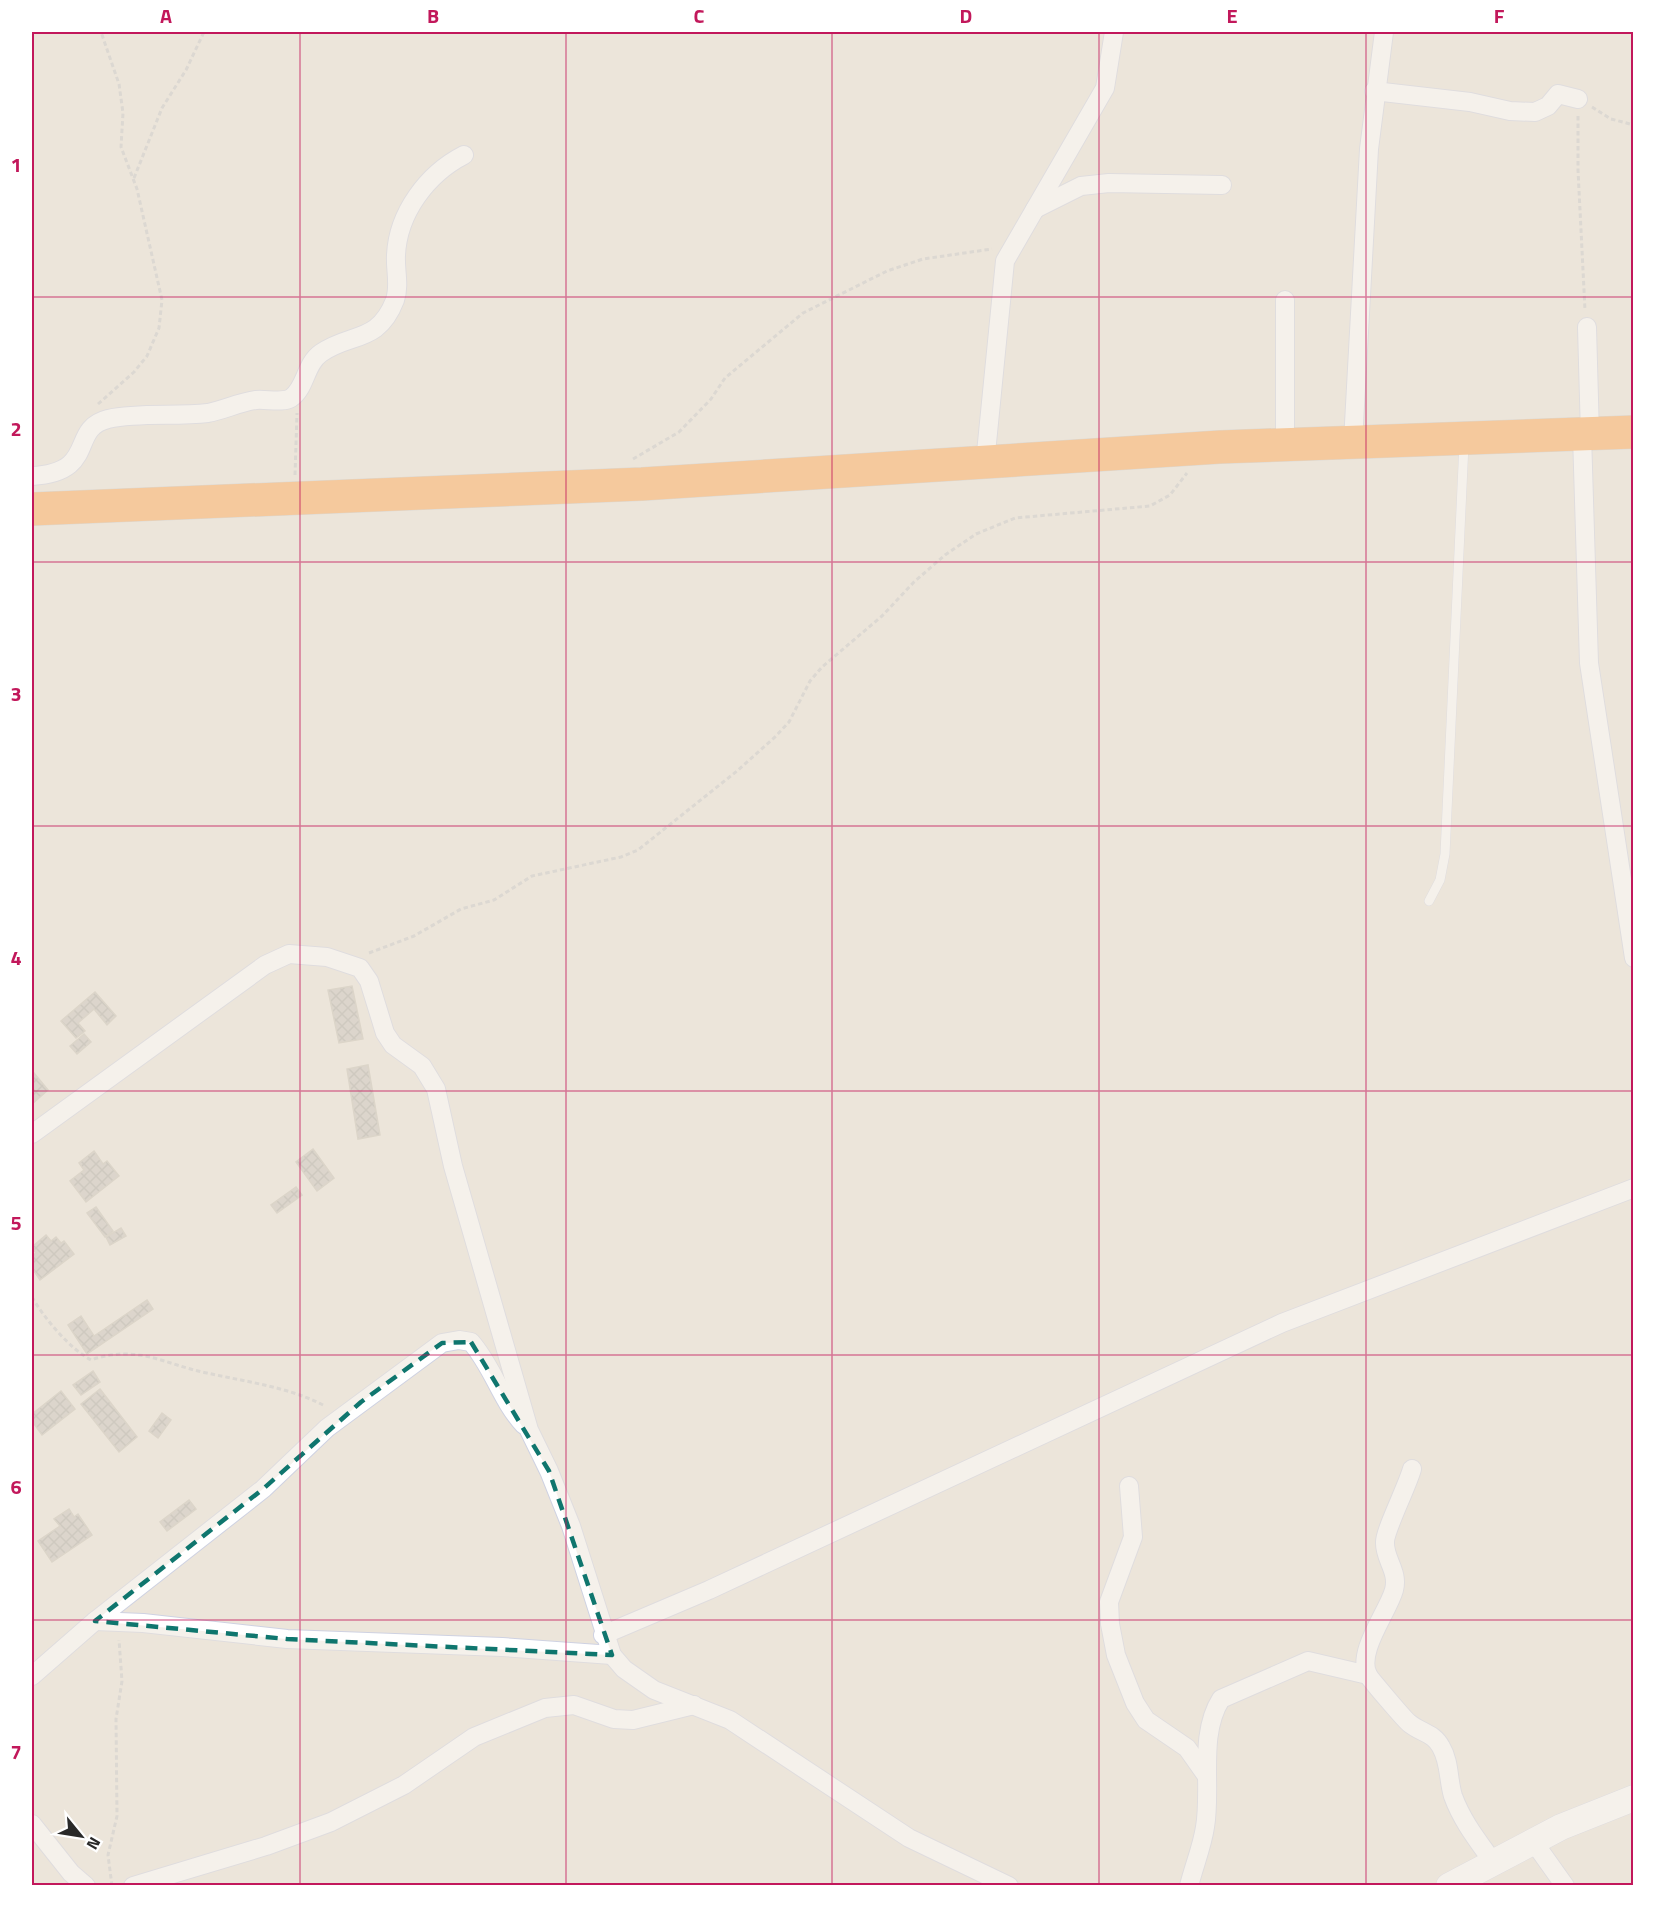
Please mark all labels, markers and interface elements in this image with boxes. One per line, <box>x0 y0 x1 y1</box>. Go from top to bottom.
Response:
text: A <box>160 0 172 31</box>
text: B <box>427 0 439 31</box>
text: C <box>694 0 705 31</box>
text: D <box>960 0 972 31</box>
text: E <box>1226 0 1238 31</box>
text: F <box>1494 0 1505 31</box>
text: 1 <box>10 149 22 180</box>
text: 2 <box>10 413 22 444</box>
text: 3 <box>10 678 22 709</box>
text: 4 <box>10 942 22 973</box>
text: 5 <box>10 1207 22 1238</box>
text: 6 <box>10 1471 22 1502</box>
text: 7 <box>10 1736 22 1767</box>
north arrow <box>51 1806 111 1866</box>
text: N <box>81 1833 107 1854</box>

